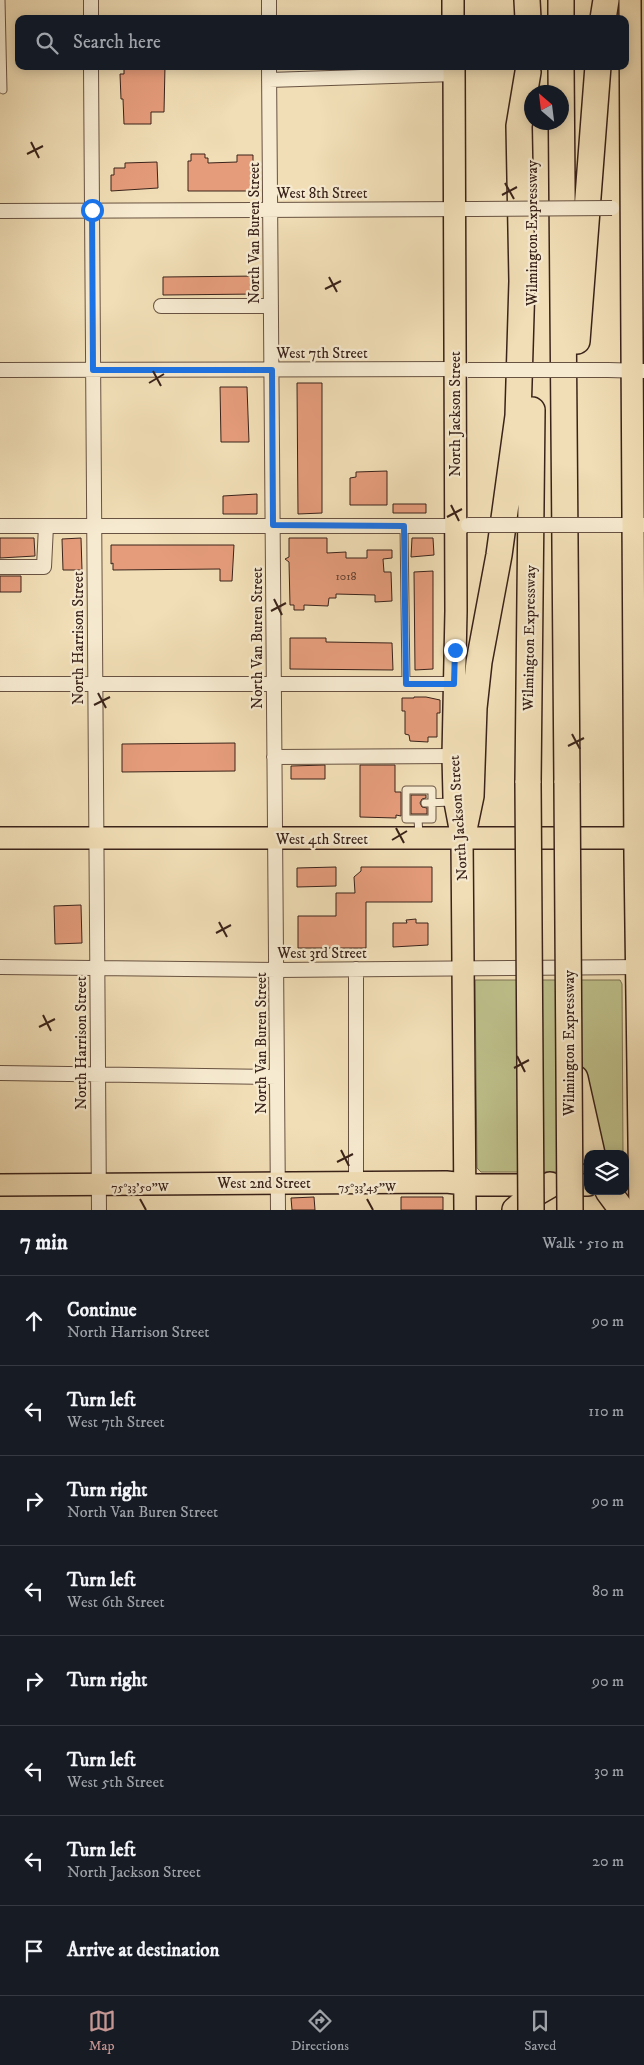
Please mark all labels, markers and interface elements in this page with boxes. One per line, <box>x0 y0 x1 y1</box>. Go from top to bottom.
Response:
search box <box>15 15 629 70</box>
icon: search <box>33 29 61 57</box>
text: Search here <box>73 31 161 54</box>
north arrow <box>524 85 569 130</box>
street label: Wilmington Expressway <box>523 159 542 307</box>
street label: North Van Buren Street <box>245 162 264 304</box>
street label: West 8th Street <box>275 184 368 203</box>
route start <box>81 199 104 222</box>
street label: West 7th Street <box>275 344 368 363</box>
street label: North Jackson Street <box>446 351 465 477</box>
street label: Wilmington Expressway <box>519 564 540 712</box>
street label: North Van Buren Street <box>248 567 267 709</box>
house number: 1018 <box>335 569 357 584</box>
street label: North Harrison Street <box>69 571 88 705</box>
route end <box>444 639 467 662</box>
street label: North Jackson Street <box>445 755 472 881</box>
street label: West 4th Street <box>275 830 368 849</box>
street label: West 3rd Street <box>276 944 367 963</box>
street label: Wilmington Expressway <box>560 969 579 1117</box>
street label: North Van Buren Street <box>252 972 271 1114</box>
street label: North Harrison Street <box>72 976 91 1110</box>
map controls <box>584 1150 629 1195</box>
button: layers <box>584 1150 629 1195</box>
street label: West 2nd Street <box>216 1174 311 1193</box>
text: 75°33'50"W <box>111 1180 170 1195</box>
text: 75°33'45"W <box>338 1180 397 1195</box>
text: 7 min <box>20 1230 68 1256</box>
text: Walk · 510 m <box>542 1233 624 1253</box>
text: Continue <box>67 1299 137 1322</box>
icon: ahead <box>20 1307 48 1335</box>
text: 90 m <box>592 1311 624 1331</box>
text: North Harrison Street <box>67 1322 209 1342</box>
text: Turn left <box>67 1389 136 1412</box>
icon: left <box>20 1397 48 1425</box>
text: 110 m <box>588 1401 624 1421</box>
text: West 7th Street <box>67 1412 165 1432</box>
text: Turn right <box>67 1479 147 1502</box>
icon: right <box>20 1487 48 1515</box>
text: 90 m <box>592 1491 624 1511</box>
text: North Van Buren Street <box>67 1502 218 1522</box>
text: Turn left <box>67 1569 136 1592</box>
icon: left <box>20 1577 48 1605</box>
text: 80 m <box>592 1581 624 1601</box>
text: West 6th Street <box>67 1592 165 1612</box>
icon: right <box>20 1667 48 1695</box>
text: Turn right <box>67 1669 147 1692</box>
text: 90 m <box>592 1671 624 1691</box>
text: Turn left <box>67 1749 136 1772</box>
icon: left <box>20 1757 48 1785</box>
text: 30 m <box>594 1761 624 1781</box>
text: West 5th Street <box>67 1772 164 1792</box>
text: Turn left <box>67 1839 136 1862</box>
icon: left <box>20 1847 48 1875</box>
text: 20 m <box>592 1851 624 1871</box>
text: North Jackson Street <box>67 1862 201 1882</box>
icon: arrive <box>20 1937 48 1965</box>
text: Arrive at destination <box>67 1939 219 1962</box>
tab: Map <box>88 2007 116 2055</box>
tab: Directions <box>291 2007 349 2055</box>
tab: Saved <box>524 2007 556 2055</box>

